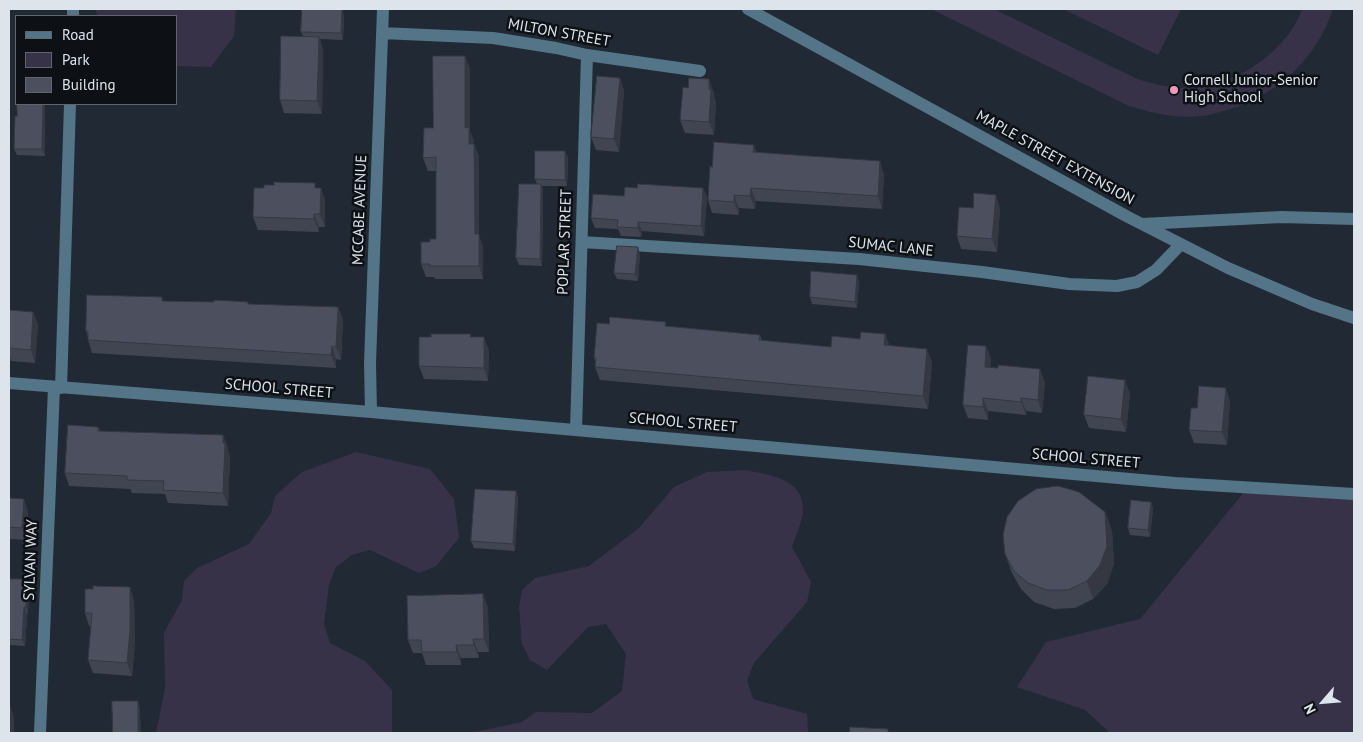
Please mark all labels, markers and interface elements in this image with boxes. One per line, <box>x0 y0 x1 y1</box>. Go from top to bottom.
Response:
legend <box>15 15 178 105</box>
street label: MILTON STREET <box>506 15 612 51</box>
text: Road <box>62 25 94 44</box>
text: Park <box>62 50 90 69</box>
place label: Cornell Junior-Senior High School <box>1184 72 1318 107</box>
text: Building <box>62 75 116 94</box>
marker: Cornell Junior-Senior High School <box>1168 84 1180 96</box>
street label: MAPLE STREET EXTENSION <box>973 107 1137 209</box>
street label: MCCABE AVENUE <box>349 155 371 265</box>
street label: POPLAR STREET <box>554 189 576 295</box>
street label: SUMAC LANE <box>848 234 934 260</box>
street label: SCHOOL STREET <box>224 375 334 403</box>
street label: SCHOOL STREET <box>628 409 738 437</box>
street label: SCHOOL STREET <box>1031 445 1141 473</box>
street label: SYLVAN WAY <box>21 519 41 601</box>
north arrow <box>1298 677 1348 727</box>
text: N <box>1300 701 1320 717</box>

